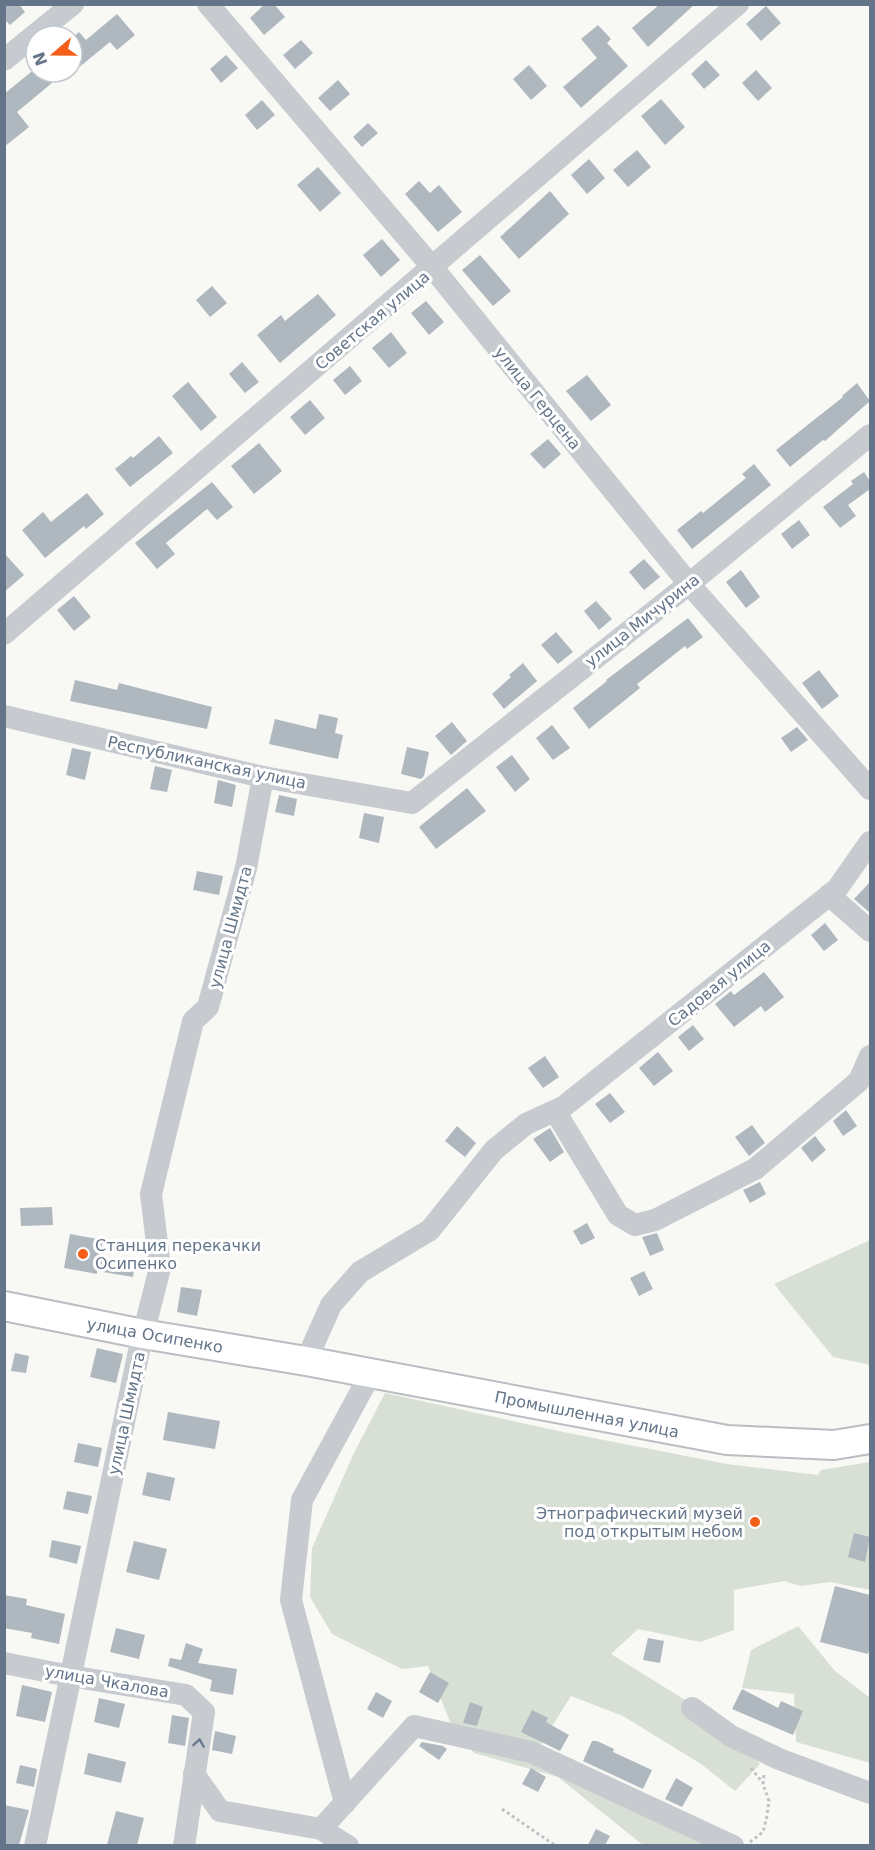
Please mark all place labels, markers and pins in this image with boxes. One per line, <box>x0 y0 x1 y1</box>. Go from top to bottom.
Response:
place label: Станция перекачки Осипенко <box>95 1236 261 1273</box>
marker: Станция перекачки Осипенко <box>76 1247 90 1261</box>
place label: Этнографический музей под открытым небом <box>536 1504 743 1541</box>
marker: Этнографический музей под открытым небом <box>748 1515 762 1529</box>

